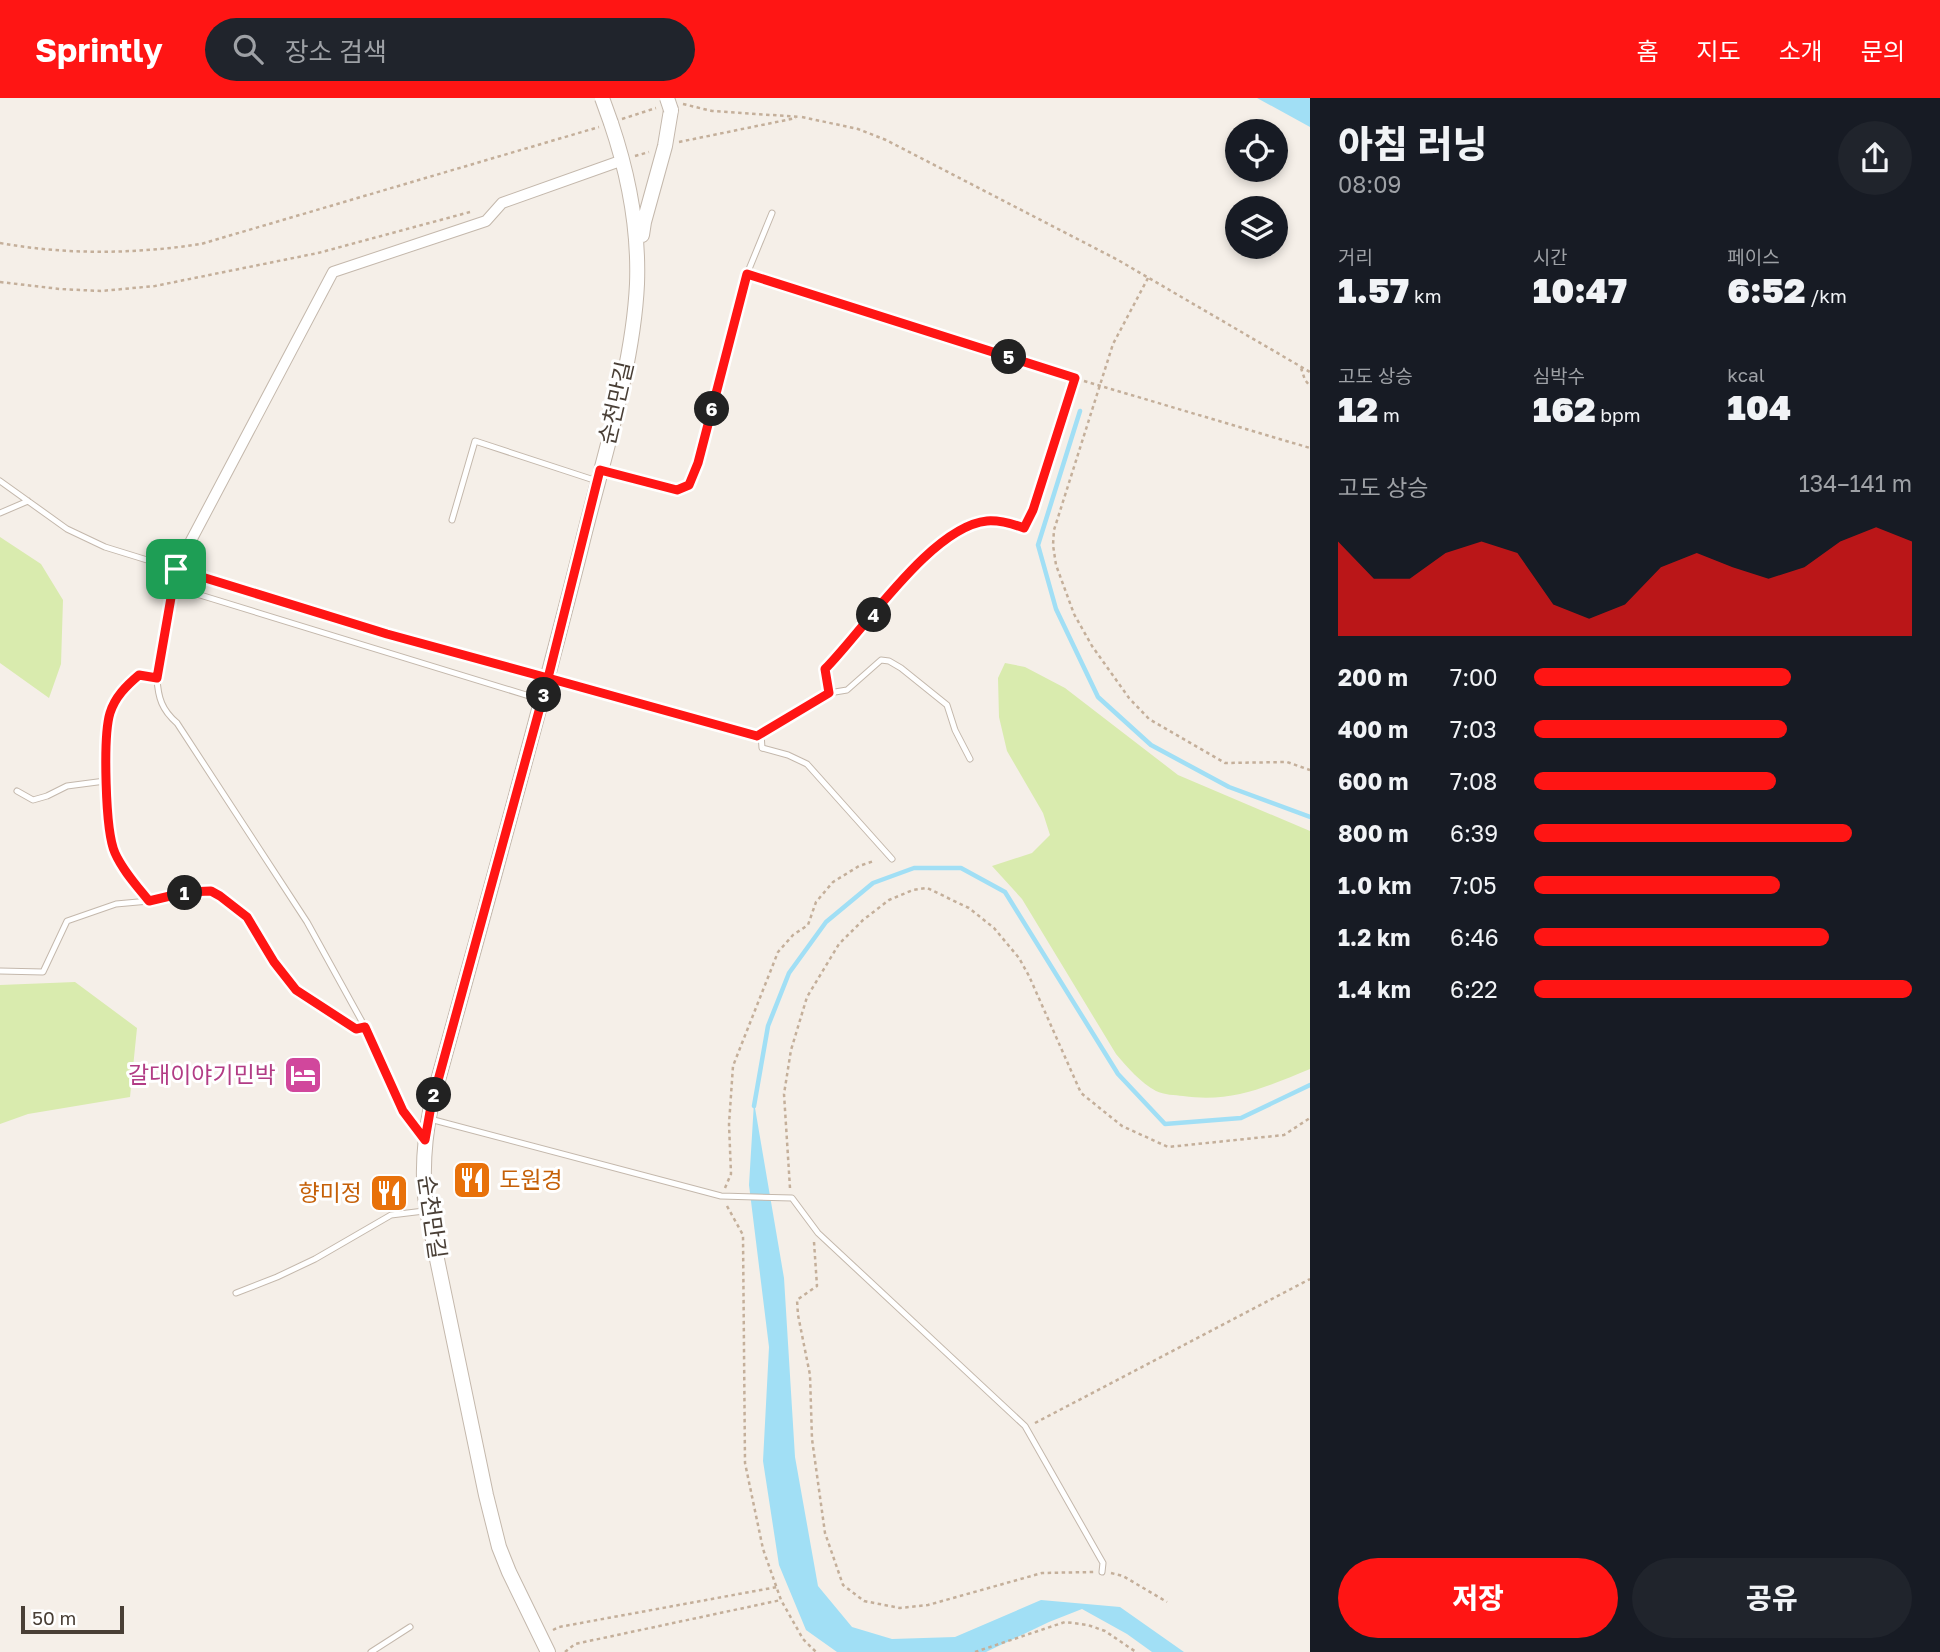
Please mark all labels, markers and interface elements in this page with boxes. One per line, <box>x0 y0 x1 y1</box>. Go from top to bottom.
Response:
search box <box>205 18 695 81</box>
text: Sprintly <box>35 30 163 69</box>
icon: search <box>229 30 267 68</box>
text: 장소 검색 <box>285 36 387 67</box>
text: 홈 <box>1636 36 1658 65</box>
text: 지도 <box>1696 36 1741 65</box>
text: 소개 <box>1779 36 1823 65</box>
text: 문의 <box>1861 36 1905 65</box>
map controls <box>1225 119 1288 259</box>
button: locate <box>1225 119 1288 182</box>
text: 아침 러닝 <box>1338 121 1487 166</box>
button: share <box>1838 121 1912 195</box>
text: 08:09 <box>1338 170 1401 198</box>
button: layers <box>1225 196 1288 259</box>
text: 거리 <box>1338 245 1373 268</box>
text: 시간 <box>1533 245 1568 268</box>
text: 페이스 <box>1727 245 1780 268</box>
text: 1.57 <box>1338 269 1409 311</box>
text: 10:47 <box>1533 269 1627 311</box>
text: 6:52 <box>1727 269 1805 311</box>
text: km <box>1409 284 1442 307</box>
text: /km <box>1805 284 1847 307</box>
pin: 5 <box>992 340 1026 374</box>
text: 5 <box>1003 345 1014 368</box>
street label: 순천만길 <box>592 358 638 447</box>
text: kcal <box>1727 363 1765 386</box>
text: 고도 상승 <box>1338 364 1413 387</box>
text: 심박수 <box>1533 364 1585 387</box>
text: 104 <box>1727 386 1791 428</box>
text: 12 <box>1338 388 1378 430</box>
text: 162 <box>1533 388 1596 430</box>
pin: 6 <box>694 392 730 426</box>
text: 6 <box>705 397 718 420</box>
text: m <box>1378 403 1400 426</box>
text: bpm <box>1596 403 1641 426</box>
text: 134–141 m <box>1799 469 1912 497</box>
text: 고도 상승 <box>1338 473 1428 501</box>
pin <box>146 539 206 599</box>
icon: arrive <box>157 550 195 588</box>
pin: 4 <box>856 598 892 632</box>
text: 4 <box>868 603 879 626</box>
text: 200 m <box>1338 663 1408 691</box>
text: 7:00 <box>1450 663 1498 691</box>
pin: 3 <box>526 678 562 712</box>
text: 3 <box>538 683 549 706</box>
text: 400 m <box>1338 715 1408 743</box>
text: 7:03 <box>1450 715 1497 743</box>
text: 600 m <box>1338 767 1408 795</box>
text: 7:08 <box>1450 767 1497 795</box>
text: 800 m <box>1338 819 1409 847</box>
text: 6:39 <box>1450 819 1498 847</box>
text: 1.0 km <box>1338 871 1411 899</box>
text: 7:05 <box>1450 871 1497 899</box>
pin: 1 <box>168 876 202 910</box>
text: 1 <box>180 881 189 904</box>
text: 1.2 km <box>1338 923 1410 951</box>
text: 6:46 <box>1450 923 1499 951</box>
text: 1.4 km <box>1338 975 1411 1003</box>
text: 6:22 <box>1450 975 1498 1003</box>
hotel icon: 갈대이야기민박 <box>282 1054 324 1096</box>
place label: 갈대이야기민박 <box>128 1060 276 1088</box>
pin: 2 <box>416 1077 452 1112</box>
text: 2 <box>428 1083 439 1106</box>
restaurant icon: 도원경 <box>451 1159 493 1201</box>
place label: 도원경 <box>499 1165 562 1193</box>
restaurant icon: 향미정 <box>368 1172 410 1214</box>
street label: 순천만길 <box>413 1173 453 1261</box>
place label: 향미정 <box>299 1178 362 1206</box>
button: 저장 <box>1338 1558 1618 1638</box>
button: 공유 <box>1632 1558 1912 1638</box>
scale bar <box>21 1603 124 1635</box>
text: 50 m <box>32 1606 76 1629</box>

